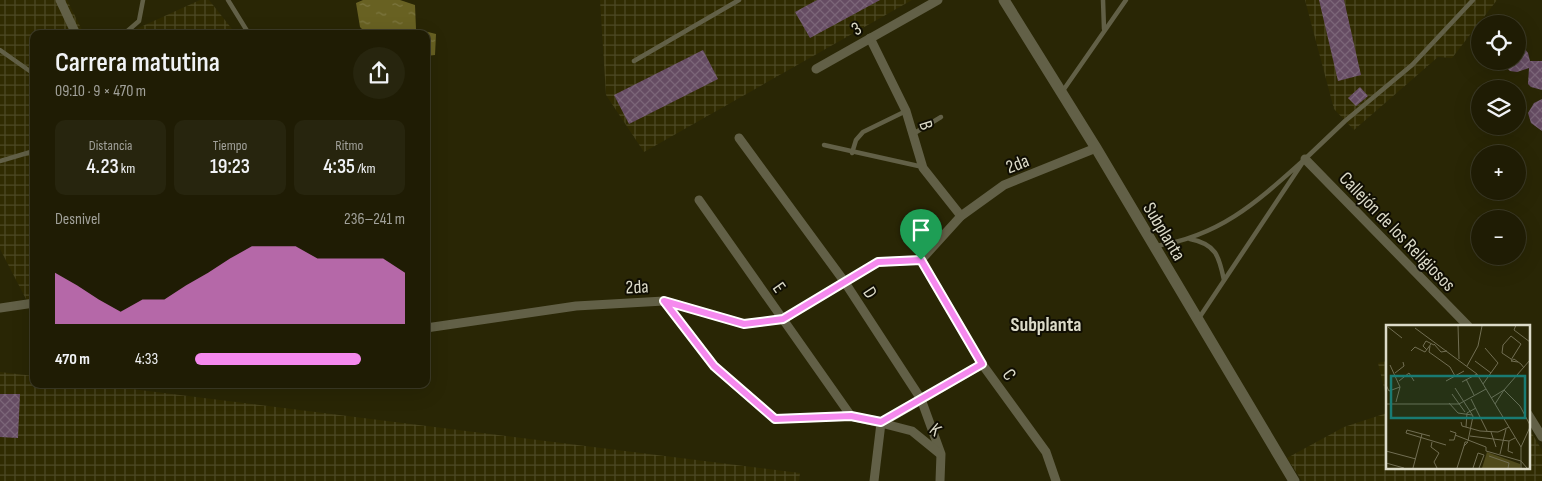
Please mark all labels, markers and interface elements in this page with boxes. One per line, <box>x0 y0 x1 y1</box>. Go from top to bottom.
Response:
map controls <box>1471 15 1526 265</box>
button: locate <box>1471 15 1526 70</box>
street label: 3 <box>848 17 866 41</box>
text: Carrera matutina <box>55 46 220 79</box>
button: share <box>353 47 405 99</box>
button: layers <box>1471 80 1526 135</box>
text: 09:10 · 9 × 470 m <box>55 82 146 101</box>
street label: B <box>913 118 938 133</box>
text: Distancia <box>89 137 133 154</box>
text: Tiempo <box>213 137 247 154</box>
text: Ritmo <box>335 137 363 154</box>
button: + <box>1471 145 1526 200</box>
street label: 2da <box>1003 149 1033 179</box>
text: 4.23 <box>86 154 119 179</box>
text: 19:23 <box>210 154 250 179</box>
text: 4:35 <box>323 154 355 179</box>
text: km <box>119 160 135 177</box>
text: /km <box>355 160 375 177</box>
street label: Callejón de los Religiosos <box>1334 167 1460 297</box>
street label: Subplanta <box>1137 198 1190 265</box>
pin <box>900 209 942 260</box>
text: Desnivel <box>55 210 100 229</box>
text: 236–241 m <box>344 210 405 229</box>
button: − <box>1471 210 1526 265</box>
icon: arrive <box>907 216 935 244</box>
street label: 2da <box>625 275 649 300</box>
street label: E <box>767 278 790 298</box>
street label: D <box>858 283 882 303</box>
district label: Subplanta <box>1010 313 1082 337</box>
inset map <box>1386 325 1530 468</box>
text: 470 m <box>55 350 90 369</box>
text: 4:33 <box>135 350 158 369</box>
street label: C <box>997 364 1021 385</box>
street label: K <box>924 419 946 442</box>

